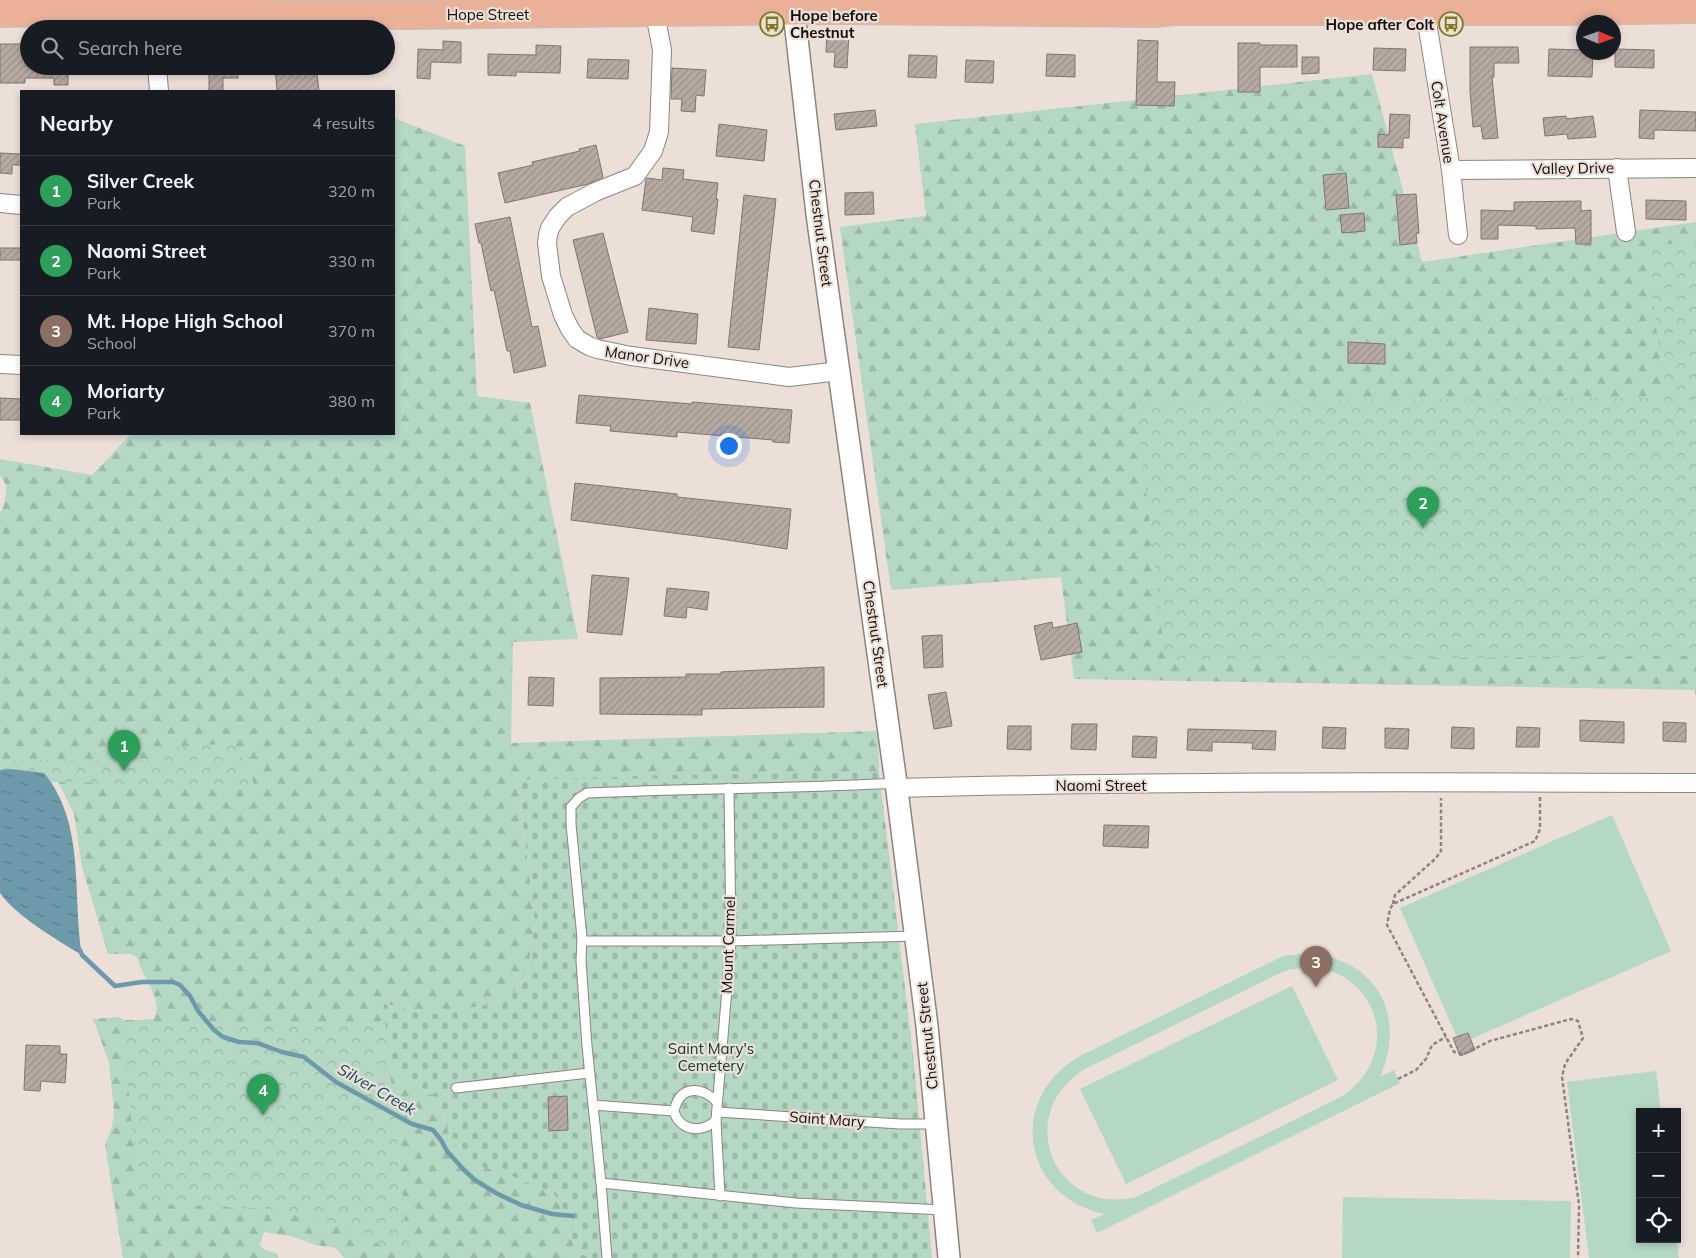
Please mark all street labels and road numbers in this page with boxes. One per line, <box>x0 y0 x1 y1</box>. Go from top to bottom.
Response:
street label: Hope Street <box>447 5 529 24</box>
street label: Colt Avenue <box>1427 79 1459 165</box>
street label: Valley Drive <box>1532 158 1614 178</box>
street label: Chestnut Street <box>805 178 837 288</box>
street label: Manor Drive <box>604 342 690 372</box>
street label: Chestnut Street <box>859 579 893 689</box>
street label: Naomi Street <box>1056 776 1146 795</box>
street label: Mount Carmel <box>717 896 739 994</box>
street label: Chestnut Street <box>912 981 942 1091</box>
street label: Saint Mary <box>789 1107 865 1131</box>

